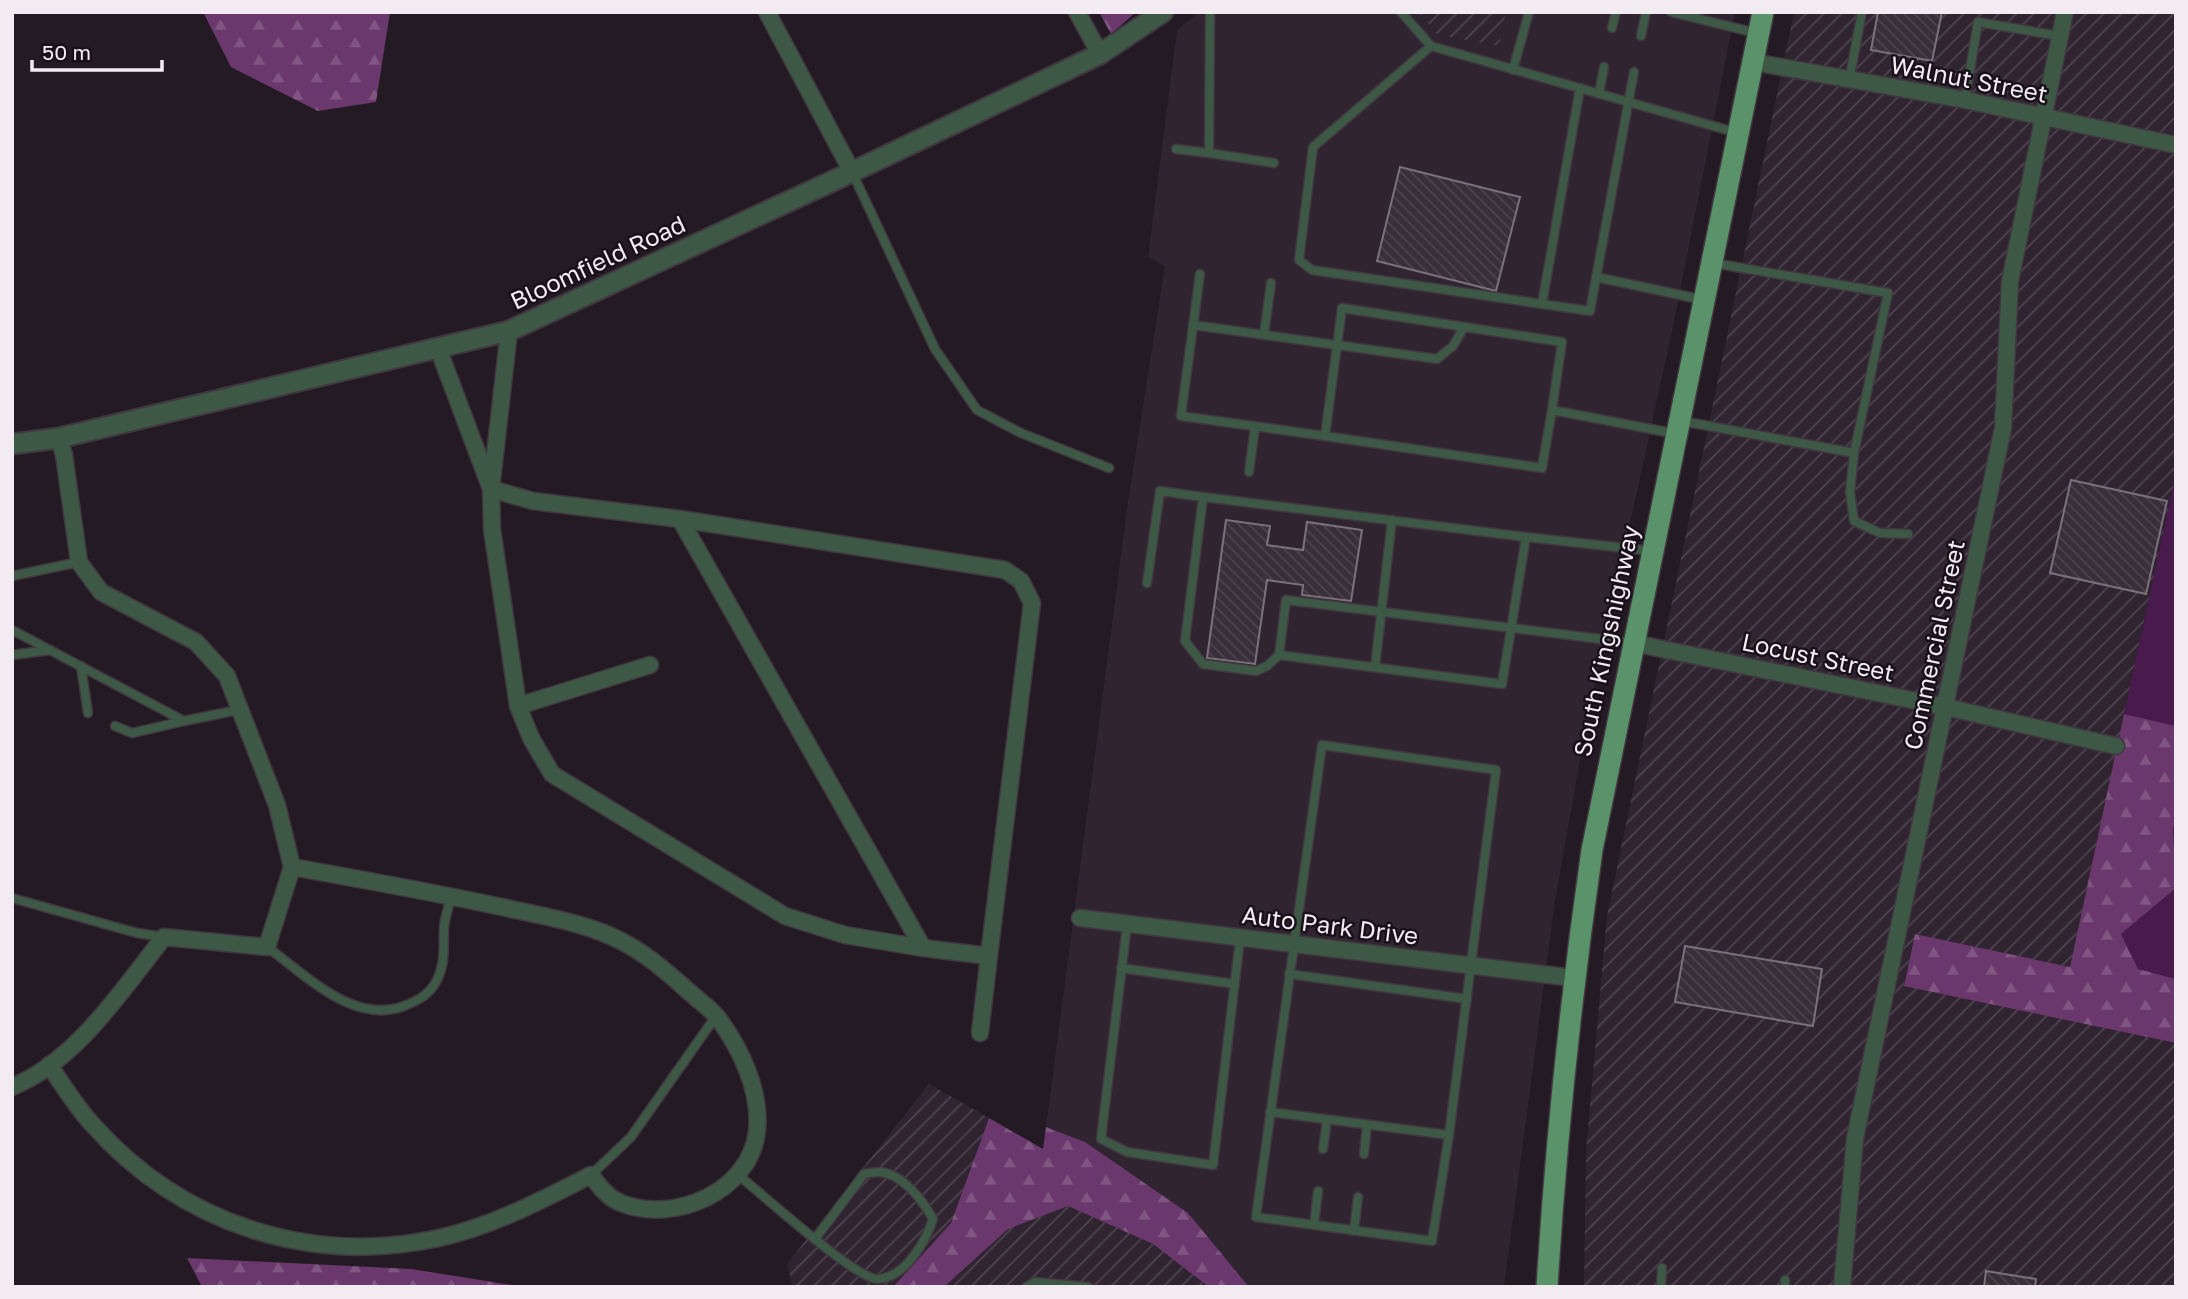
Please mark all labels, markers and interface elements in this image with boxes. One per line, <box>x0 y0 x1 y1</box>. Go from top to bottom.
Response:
scale bar <box>32 28 161 72</box>
text: 50 m <box>42 39 91 65</box>
street label: Walnut Street <box>1888 49 2050 108</box>
street label: Bloomfield Road <box>505 208 689 315</box>
street label: South Kingshighway <box>1567 522 1644 759</box>
street label: Commercial Street <box>1897 537 1970 752</box>
street label: Locust Street <box>1740 626 1897 687</box>
street label: Auto Park Drive <box>1240 899 1420 950</box>

